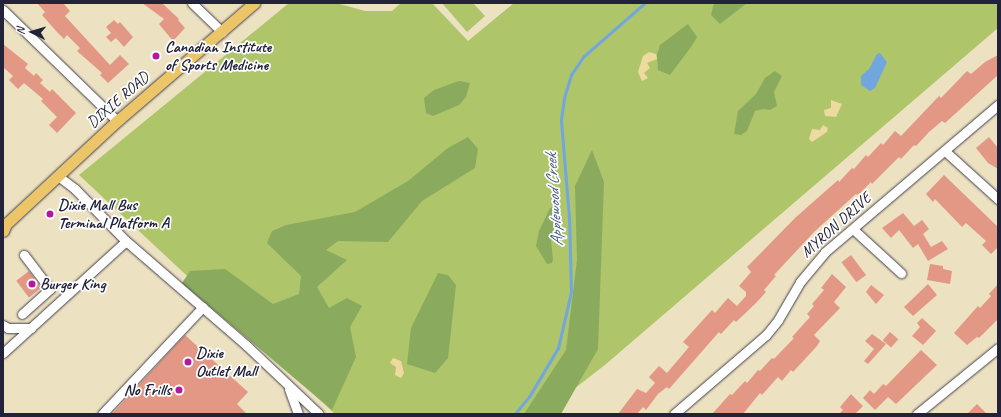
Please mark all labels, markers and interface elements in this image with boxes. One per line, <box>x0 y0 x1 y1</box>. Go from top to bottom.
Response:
north arrow <box>12 12 52 52</box>
text: N <box>13 27 27 35</box>
place label: Canadian Institute of Sports Medicine <box>165 37 271 75</box>
marker: Canadian Institute of Sports Medicine <box>150 50 162 62</box>
street label: DIXIE ROAD <box>83 68 153 132</box>
water label: Applewood Creek <box>541 153 567 247</box>
street label: MYRON DRIVE <box>797 188 875 262</box>
place label: Dixie Mall Bus Terminal Platform A <box>58 195 170 233</box>
marker: Dixie Mall Bus Terminal Platform A <box>45 209 55 219</box>
place label: Burger King <box>40 274 105 294</box>
marker: Burger King <box>27 279 37 289</box>
place label: Dixie Outlet Mall <box>196 343 257 381</box>
marker: Dixie Outlet Mall <box>183 357 193 367</box>
place label: No Frills <box>124 380 171 400</box>
marker: No Frills <box>174 385 184 395</box>

